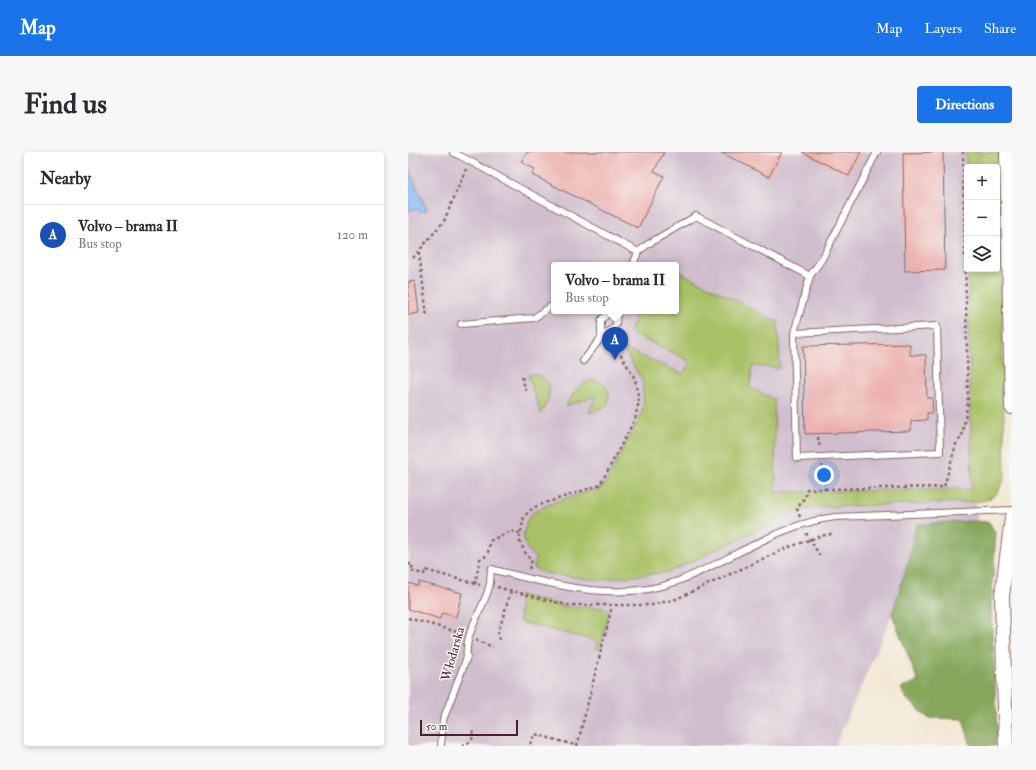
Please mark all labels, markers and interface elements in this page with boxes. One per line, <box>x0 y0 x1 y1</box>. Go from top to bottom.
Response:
text: Map <box>20 16 56 40</box>
text: Map <box>876 20 902 37</box>
text: Layers <box>924 20 962 37</box>
text: Share <box>984 20 1016 37</box>
button: Directions <box>917 86 1012 123</box>
text: Find us <box>24 87 107 122</box>
map controls <box>964 164 1000 272</box>
button: + <box>964 164 1000 200</box>
text: Nearby <box>40 168 91 189</box>
button: − <box>964 200 1000 236</box>
text: Volvo – brama II <box>78 217 178 236</box>
text: A <box>49 227 57 243</box>
text: 120 m <box>337 227 368 243</box>
text: Bus stop <box>78 236 122 252</box>
button: layers <box>964 236 1000 272</box>
popup <box>551 262 679 314</box>
text: Volvo – brama II <box>565 271 665 290</box>
text: Bus stop <box>565 290 609 306</box>
pin: A <box>602 327 628 360</box>
your location <box>814 465 834 485</box>
street label: Włodarska <box>437 624 469 684</box>
scale bar <box>420 718 518 737</box>
text: 50 m <box>426 720 447 733</box>

